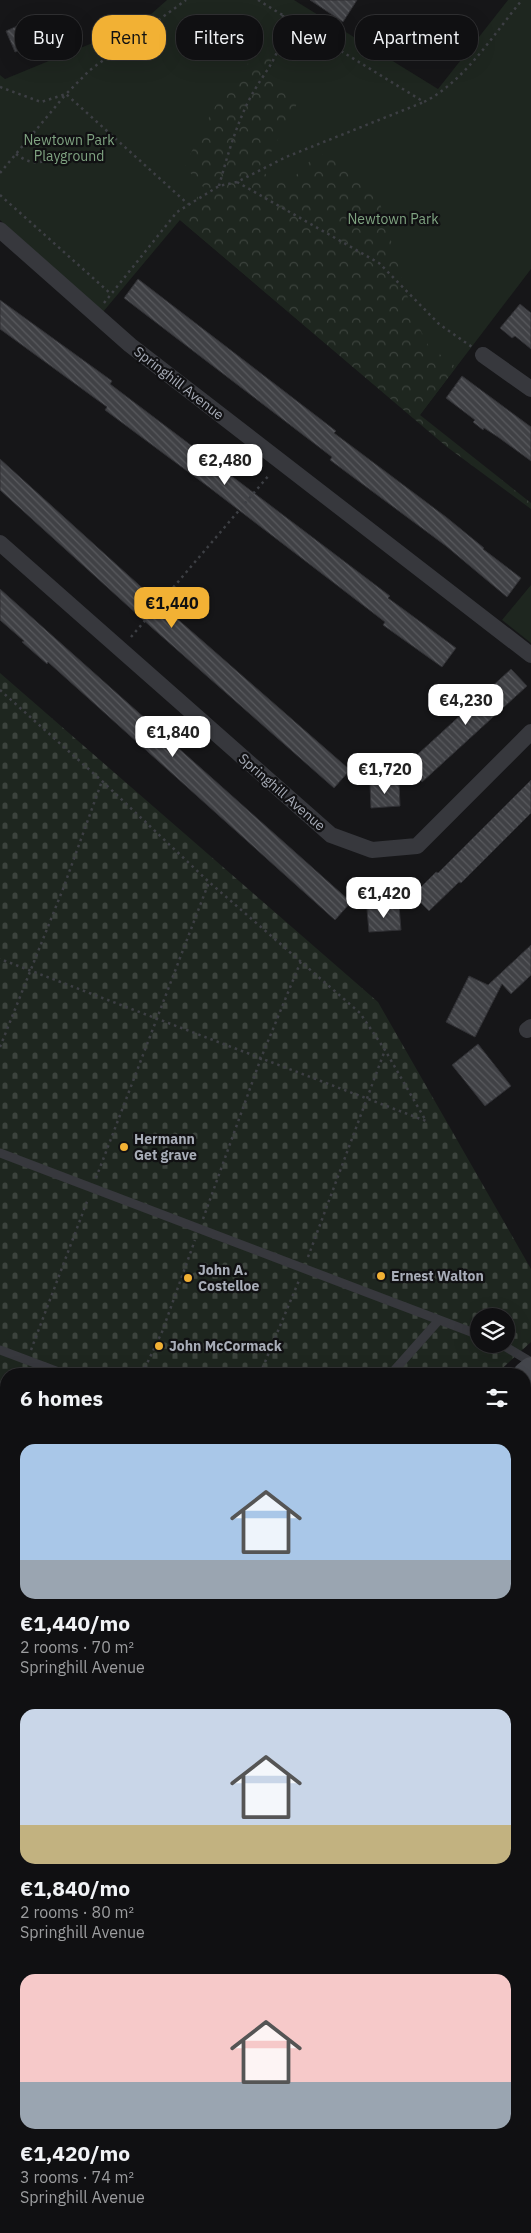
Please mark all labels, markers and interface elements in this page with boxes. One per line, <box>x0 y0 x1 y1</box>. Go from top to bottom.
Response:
chip: Buy <box>15 15 82 60</box>
chip: Rent <box>92 15 166 60</box>
chip: Filters <box>176 15 263 60</box>
chip: New <box>273 15 345 60</box>
chip: Apartment <box>355 15 478 60</box>
park label: Newtown Park Playground <box>23 131 115 165</box>
park label: Newtown Park <box>347 210 439 228</box>
street label: Springhill Avenue <box>130 342 228 424</box>
pin: €2,480 <box>184 444 266 486</box>
text: €2,480 <box>198 450 252 470</box>
pin: €1,440 <box>131 586 213 629</box>
text: €1,440 <box>145 593 199 613</box>
pin: €4,230 <box>425 684 507 726</box>
text: €4,230 <box>439 690 493 710</box>
pin: €1,840 <box>132 716 214 758</box>
text: €1,840 <box>146 722 200 742</box>
street label: Springhill Avenue <box>235 749 329 835</box>
pin: €1,720 <box>344 752 426 795</box>
text: €1,720 <box>358 759 412 779</box>
pin: €1,420 <box>343 876 425 919</box>
text: €1,420 <box>357 883 411 903</box>
place label: Hermann Get grave <box>134 1130 197 1164</box>
marker: Hermann Get grave <box>118 1141 130 1153</box>
place label: John A. Costelloe <box>198 1261 259 1295</box>
place label: Ernest Walton <box>391 1267 484 1285</box>
marker: Ernest Walton <box>375 1270 387 1282</box>
marker: John A. Costelloe <box>182 1272 194 1284</box>
map controls <box>470 1308 515 1353</box>
button: layers <box>470 1308 515 1353</box>
place label: John McCormack <box>169 1337 283 1355</box>
marker: John McCormack <box>153 1340 165 1352</box>
text: 6 homes <box>20 1384 103 1412</box>
icon: filters <box>483 1384 511 1412</box>
icon: home <box>221 1477 311 1567</box>
text: €1,440/mo <box>20 1609 130 1637</box>
text: 2 rooms · 70 m² <box>20 1637 134 1657</box>
text: Springhill Avenue <box>20 1657 145 1677</box>
icon: home <box>221 1742 311 1832</box>
text: €1,840/mo <box>20 1874 130 1902</box>
text: 2 rooms · 80 m² <box>20 1902 134 1922</box>
text: Springhill Avenue <box>20 1922 145 1942</box>
icon: home <box>221 2007 311 2097</box>
text: €1,420/mo <box>20 2139 130 2167</box>
text: 3 rooms · 74 m² <box>20 2167 134 2187</box>
text: Springhill Avenue <box>20 2187 145 2207</box>

